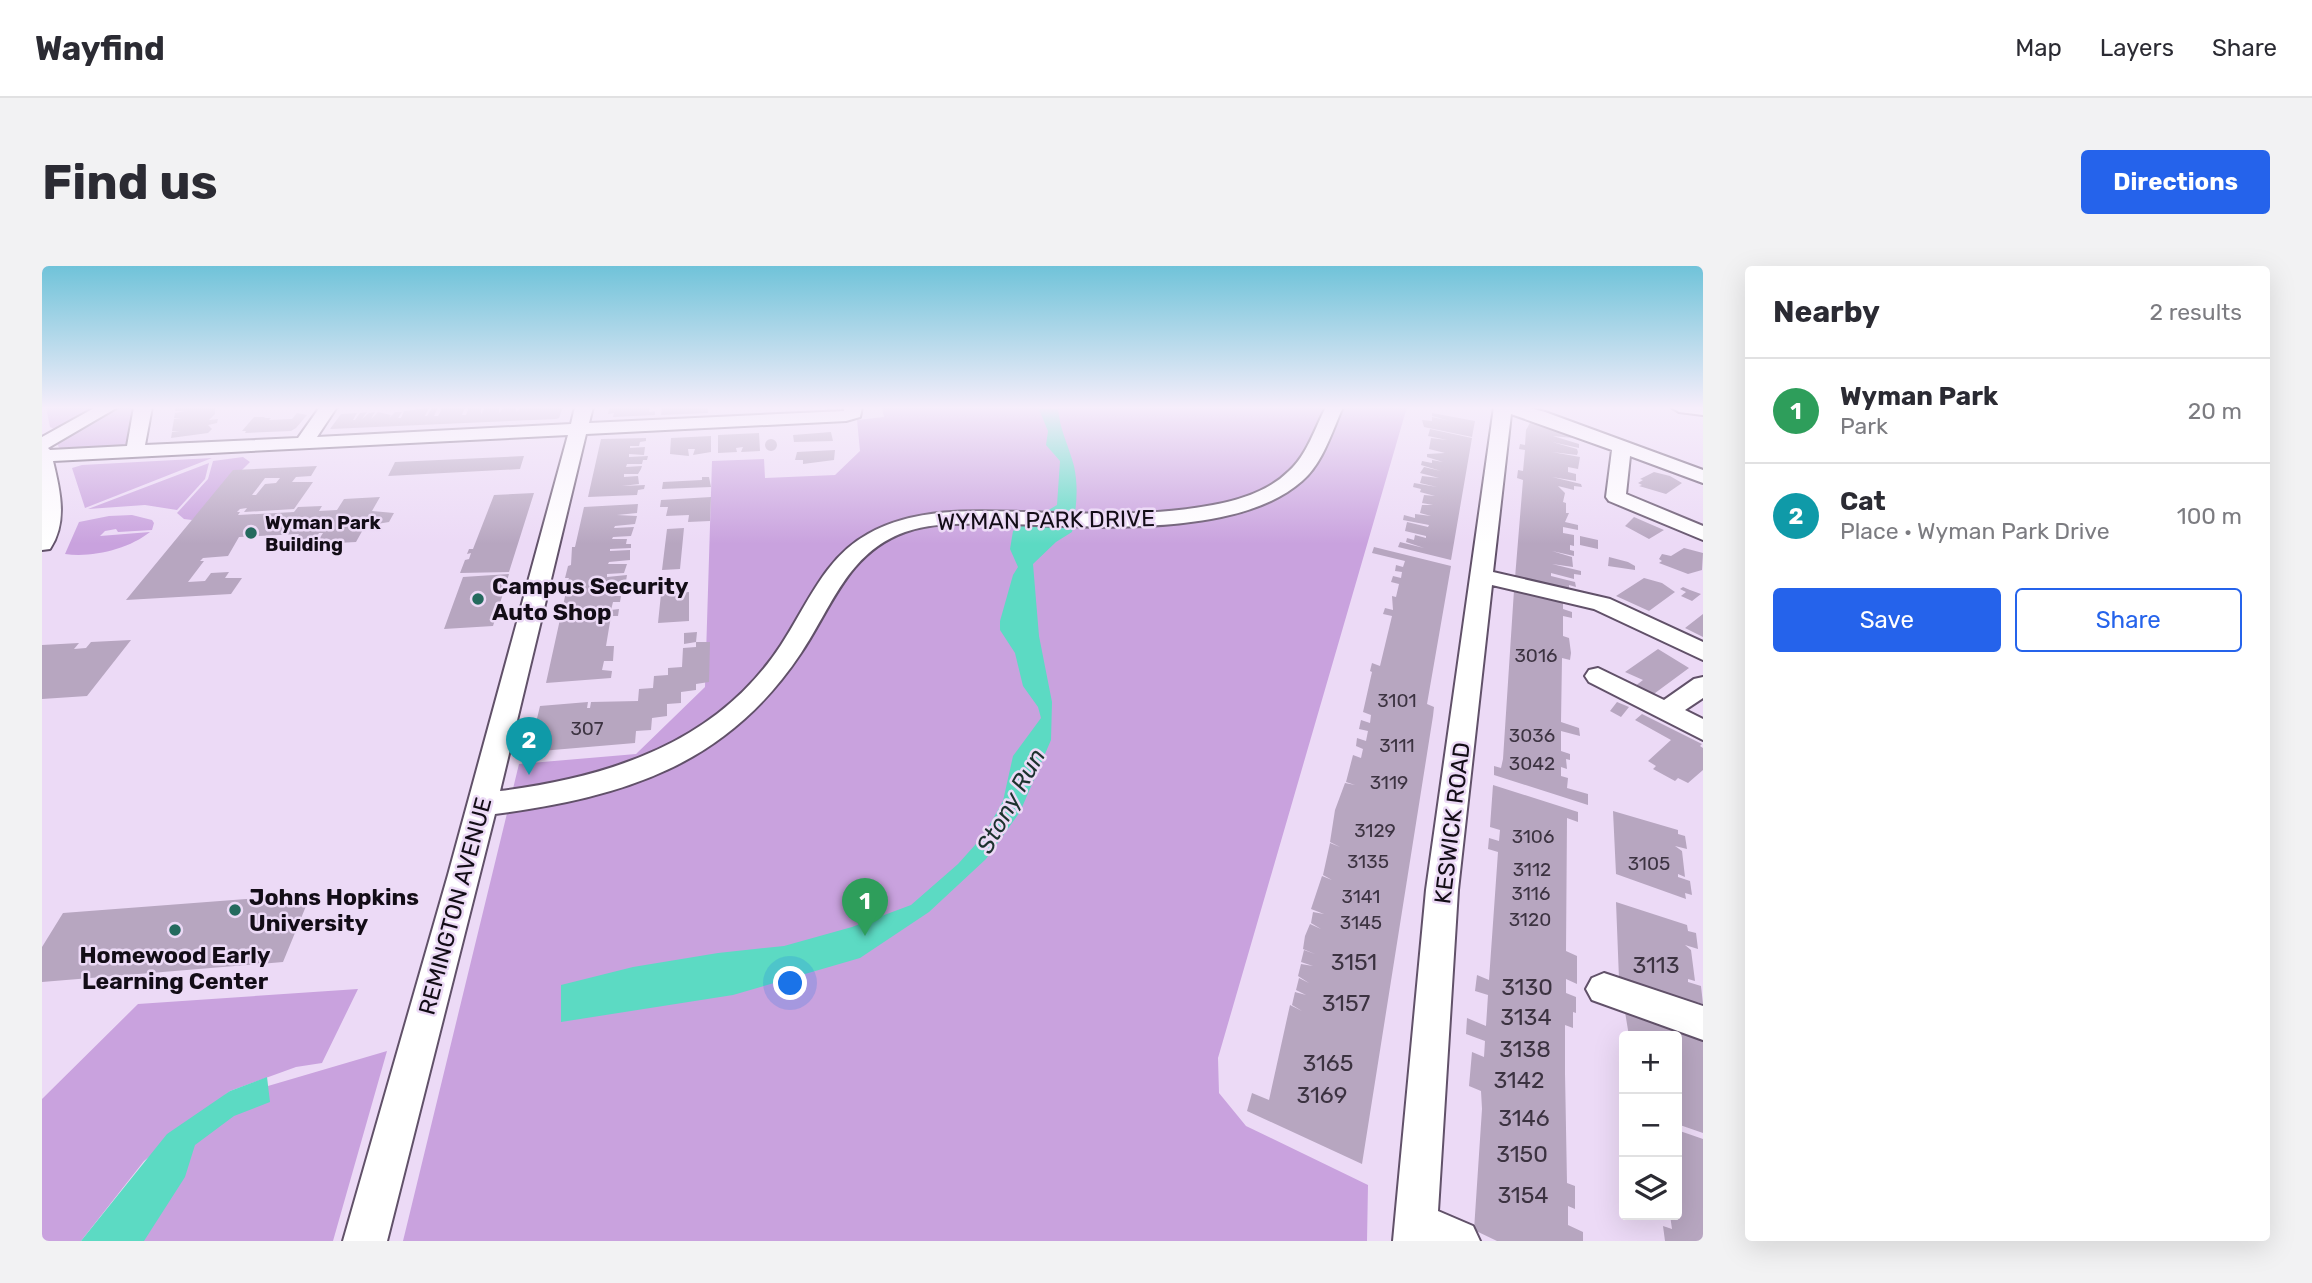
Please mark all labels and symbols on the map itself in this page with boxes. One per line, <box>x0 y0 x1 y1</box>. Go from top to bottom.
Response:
street label: WYMAN PARK DRIVE <box>937 504 1155 536</box>
place label: Wyman Park Building <box>265 511 381 556</box>
marker: Wyman Park Building <box>243 525 259 541</box>
place label: Campus Security Auto Shop <box>492 572 689 626</box>
marker: Campus Security Auto Shop <box>470 591 486 607</box>
house number: 3016 <box>1514 644 1558 667</box>
house number: 3101 <box>1377 689 1417 712</box>
pin: 2 <box>506 717 552 775</box>
house number: 307 <box>570 717 604 740</box>
house number: 3036 <box>1509 724 1555 747</box>
house number: 3111 <box>1379 734 1415 757</box>
street label: KESWICK ROAD <box>1428 741 1476 905</box>
water label: Stony Run <box>971 744 1051 858</box>
house number: 3042 <box>1509 752 1555 775</box>
house number: 3119 <box>1370 771 1408 794</box>
street label: REMINGTON AVENUE <box>413 794 497 1018</box>
house number: 3129 <box>1354 819 1396 842</box>
house number: 3106 <box>1512 825 1554 848</box>
house number: 3135 <box>1347 850 1389 873</box>
house number: 3105 <box>1628 852 1670 875</box>
house number: 3112 <box>1513 858 1551 881</box>
pin: 1 <box>842 878 888 936</box>
house number: 3116 <box>1512 882 1550 905</box>
place label: Johns Hopkins University <box>249 883 419 937</box>
house number: 3141 <box>1342 885 1380 908</box>
marker: Johns Hopkins University <box>227 902 243 918</box>
house number: 3120 <box>1509 908 1551 931</box>
house number: 3145 <box>1340 911 1382 934</box>
marker: Homewood Early Learning Center <box>167 922 183 938</box>
place label: Homewood Early Learning Center <box>79 941 271 995</box>
house number: 3151 <box>1331 948 1377 976</box>
house number: 3113 <box>1633 951 1679 979</box>
your location <box>773 966 807 1000</box>
house number: 3130 <box>1501 973 1553 1001</box>
house number: 3157 <box>1322 989 1371 1017</box>
house number: 3134 <box>1500 1003 1552 1031</box>
house number: 3138 <box>1499 1035 1551 1063</box>
house number: 3165 <box>1303 1049 1353 1077</box>
house number: 3142 <box>1493 1066 1545 1094</box>
house number: 3169 <box>1297 1081 1347 1109</box>
house number: 3146 <box>1498 1104 1550 1132</box>
house number: 3150 <box>1496 1140 1548 1168</box>
house number: 3154 <box>1497 1181 1549 1209</box>

